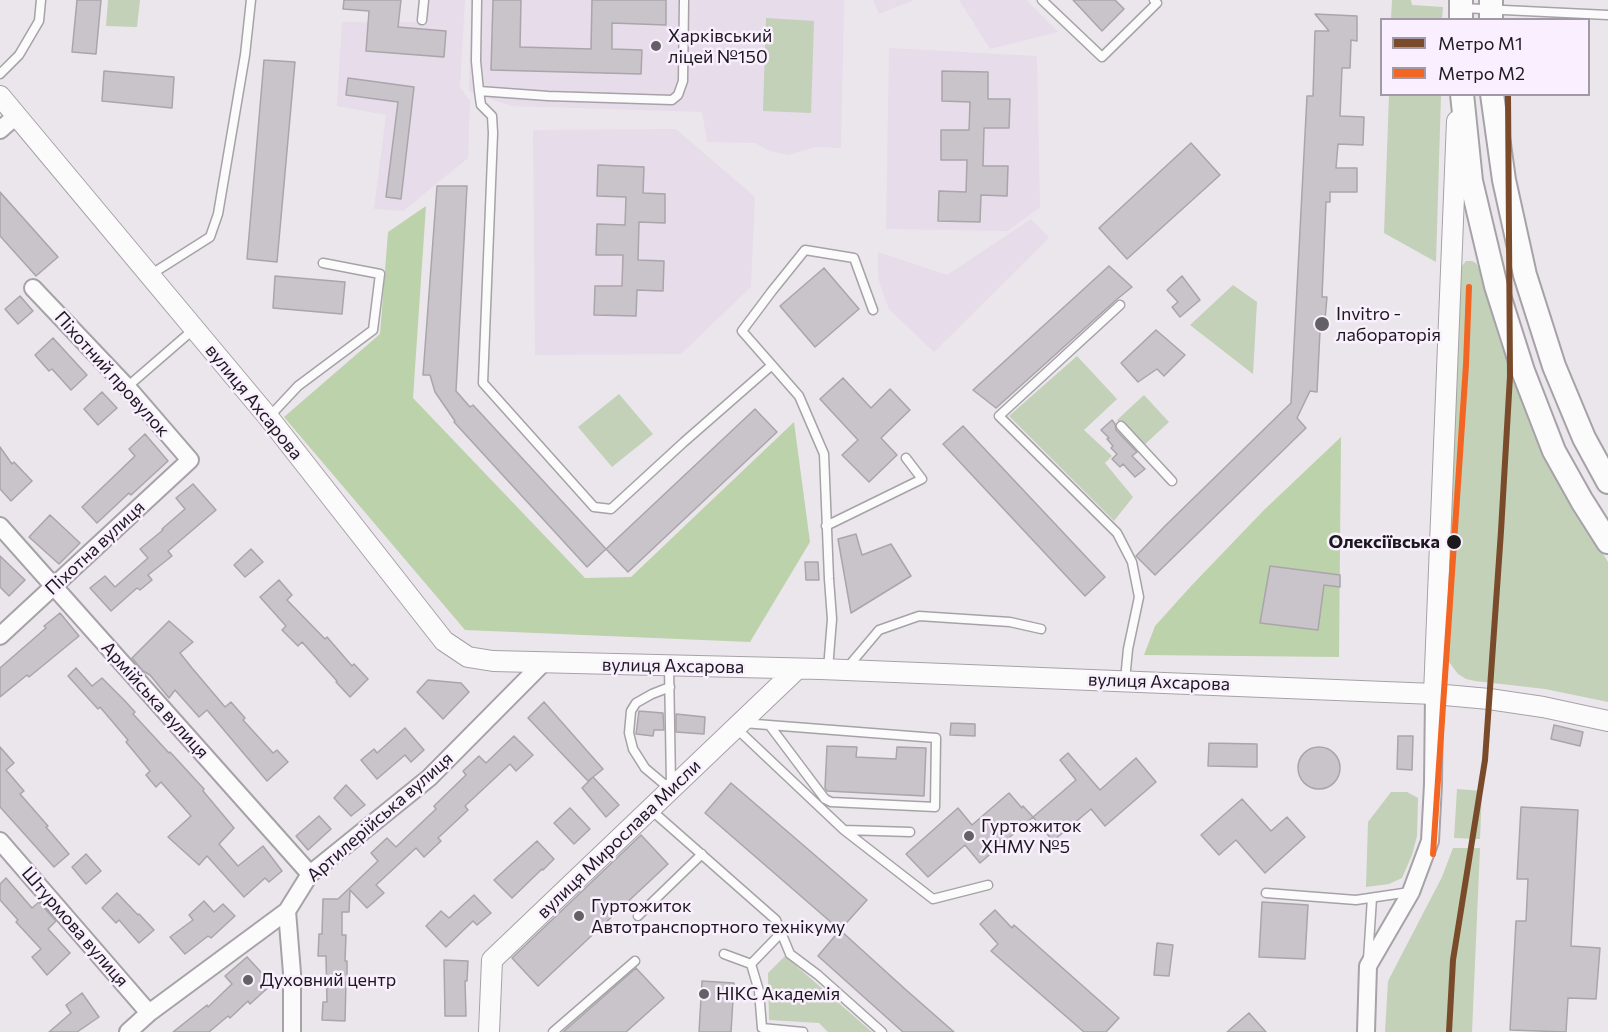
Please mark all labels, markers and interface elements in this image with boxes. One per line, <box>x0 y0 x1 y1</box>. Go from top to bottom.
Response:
legend <box>1380 18 1590 96</box>
place label: Харківський ліцей №150 <box>668 25 772 68</box>
text: Метро M1 <box>1438 32 1523 54</box>
marker: Харківський ліцей №150 <box>649 39 663 53</box>
text: Метро M2 <box>1438 62 1525 84</box>
place label: Invitro - лабораторія <box>1336 303 1441 346</box>
street label: Піхотний провулок <box>50 307 174 441</box>
marker: Invitro - лабораторія <box>1313 315 1331 333</box>
street label: вулиця Ахсарова <box>201 340 307 464</box>
street label: Піхотна вулиця <box>41 496 149 600</box>
place label: Олексіївська <box>1328 531 1440 553</box>
marker: Олексіївська <box>1445 533 1463 551</box>
street label: Армійська вулиця <box>97 637 213 763</box>
street label: вулиця Ахсарова <box>602 654 744 678</box>
street label: вулиця Ахсарова <box>1088 669 1230 695</box>
street label: Артилерійська вулиця <box>303 748 457 886</box>
street label: вулиця Мирослава Мисли <box>533 755 705 923</box>
place label: Гуртожиток ХНМУ №5 <box>981 815 1082 858</box>
marker: Гуртожиток ХНМУ №5 <box>962 829 976 843</box>
street label: Штурмова вулиця <box>17 863 133 991</box>
place label: Гуртожиток Автотранспортного технікуму <box>591 895 845 938</box>
marker: Гуртожиток Автотранспортного технікуму <box>572 909 586 923</box>
place label: Духовний центр <box>260 969 396 991</box>
marker: Духовний центр <box>241 973 255 987</box>
place label: НІКС Академія <box>716 983 840 1005</box>
marker: НІКС Академія <box>697 987 711 1001</box>

